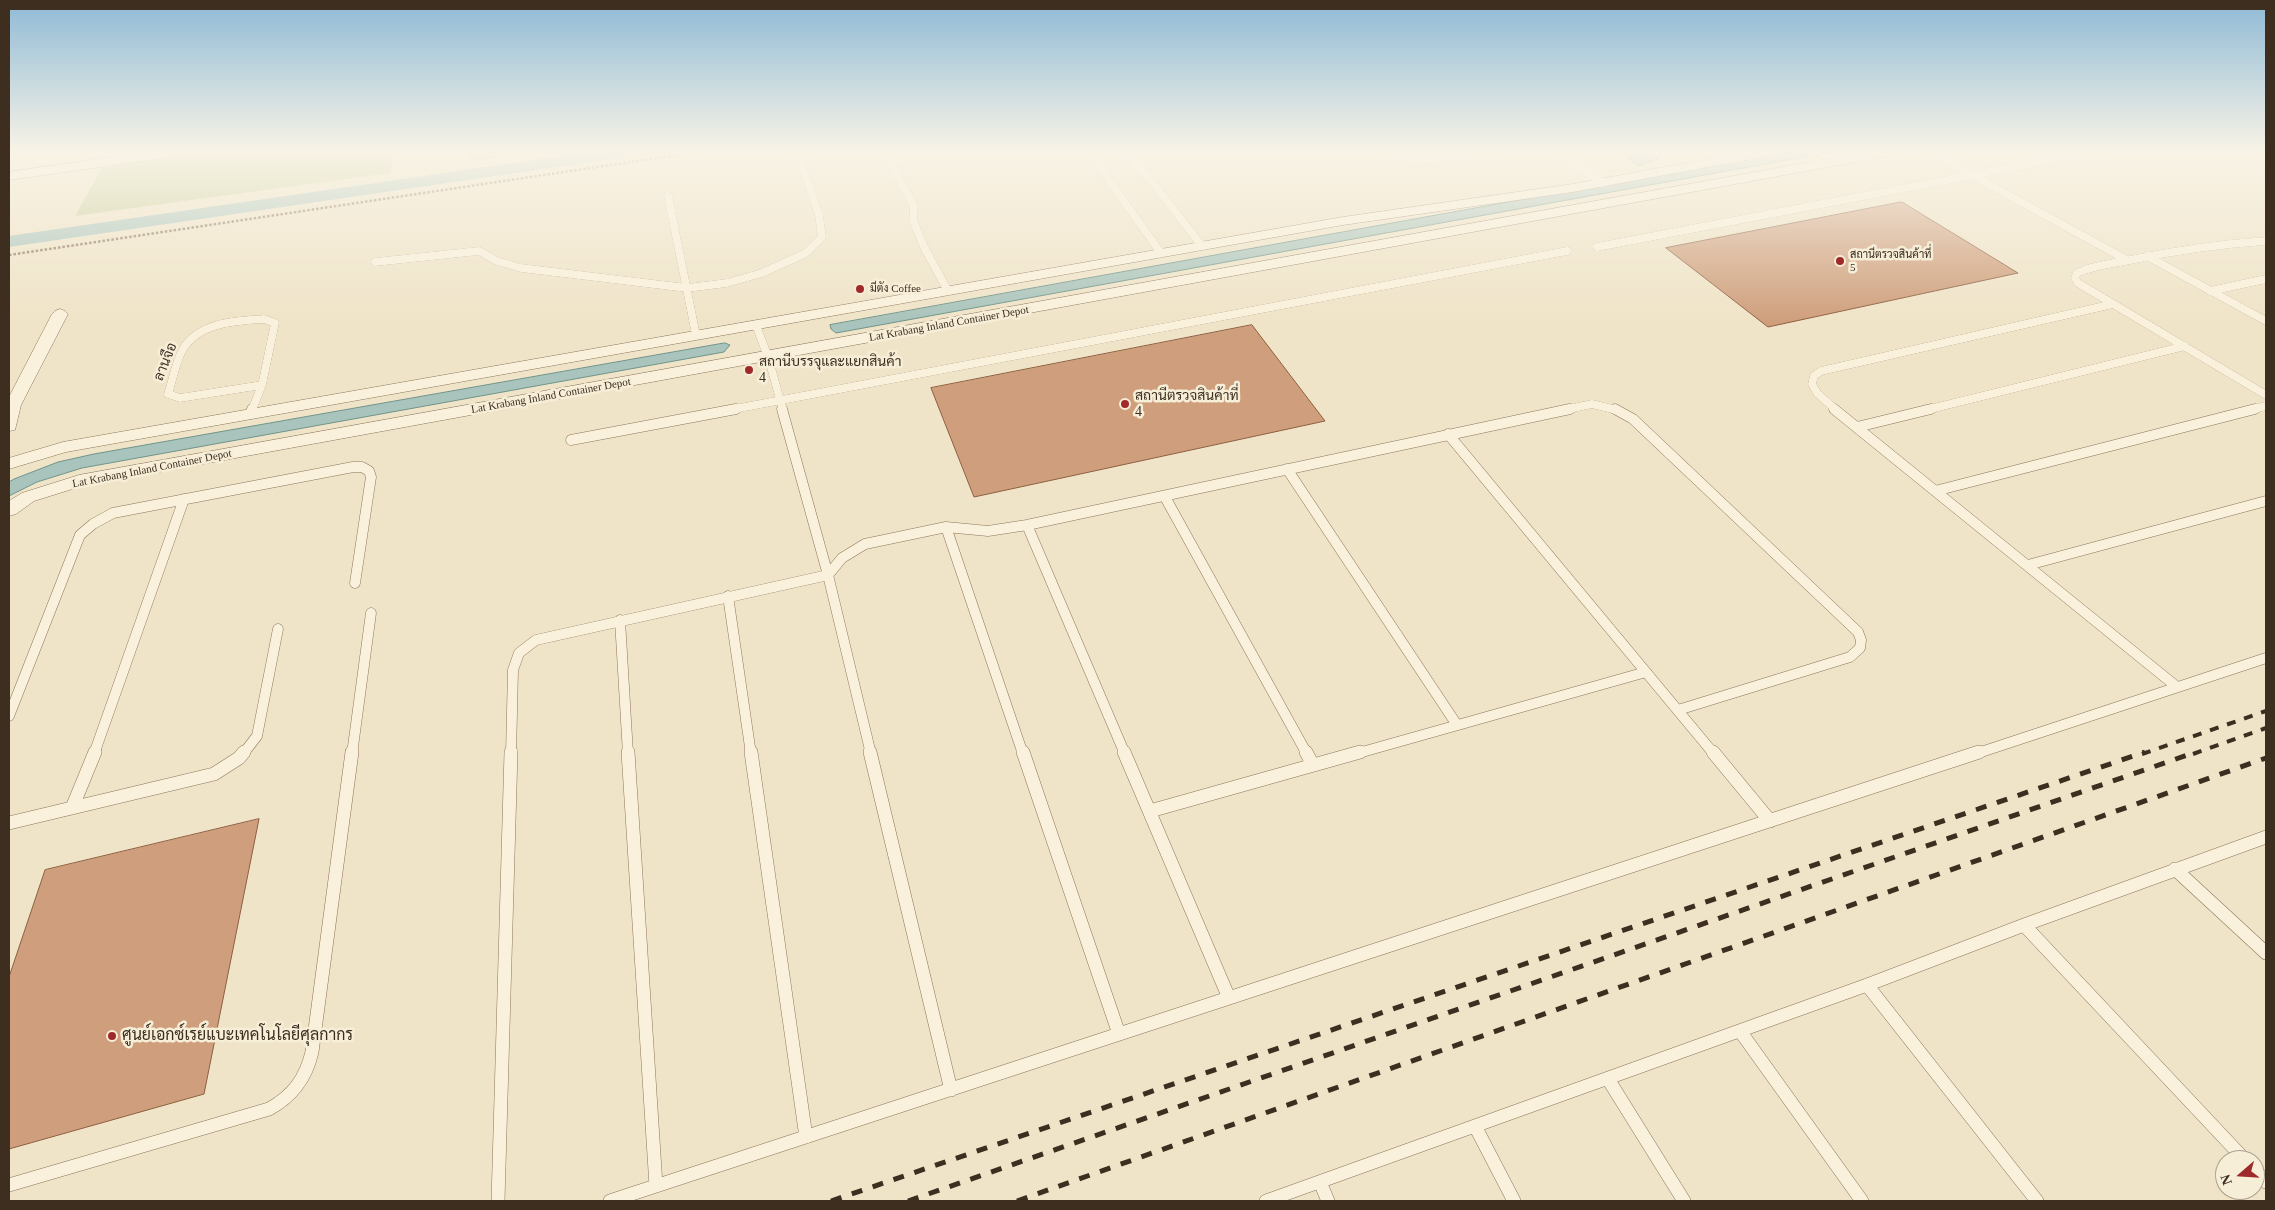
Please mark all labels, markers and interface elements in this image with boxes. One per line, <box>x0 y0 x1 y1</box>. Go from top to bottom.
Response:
place label: สถานีตรวจสินค้าที่ 5 <box>1850 248 1931 274</box>
marker: สถานีตรวจสินค้าที่ 5 <box>1834 255 1846 267</box>
place label: มีตัง Coffee <box>870 282 921 296</box>
marker: มีตัง Coffee <box>854 283 866 295</box>
street label: Lat Krabang Inland Container Depot <box>868 303 1030 345</box>
street label: ลานจือ <box>151 340 181 384</box>
place label: สถานีบรรจุและแยกสินค้า 4 <box>759 354 901 387</box>
marker: สถานีบรรจุและแยกสินค้า 4 <box>743 364 755 376</box>
street label: Lat Krabang Inland Container Depot <box>470 375 632 417</box>
place label: สถานีตรวจสินค้าที่ 4 <box>1135 388 1239 421</box>
marker: สถานีตรวจสินค้าที่ 4 <box>1119 398 1131 410</box>
street label: Lat Krabang Inland Container Depot <box>71 447 233 491</box>
place label: ศูนย์เอกซ์เรย์แบะเทคโนโลยีศุลกากร <box>122 1026 353 1046</box>
marker: ศูนย์เอกซ์เรย์แบะเทคโนโลยีศุลกากร <box>106 1030 118 1042</box>
north arrow <box>2215 1150 2265 1200</box>
text: N <box>2218 1172 2235 1187</box>

